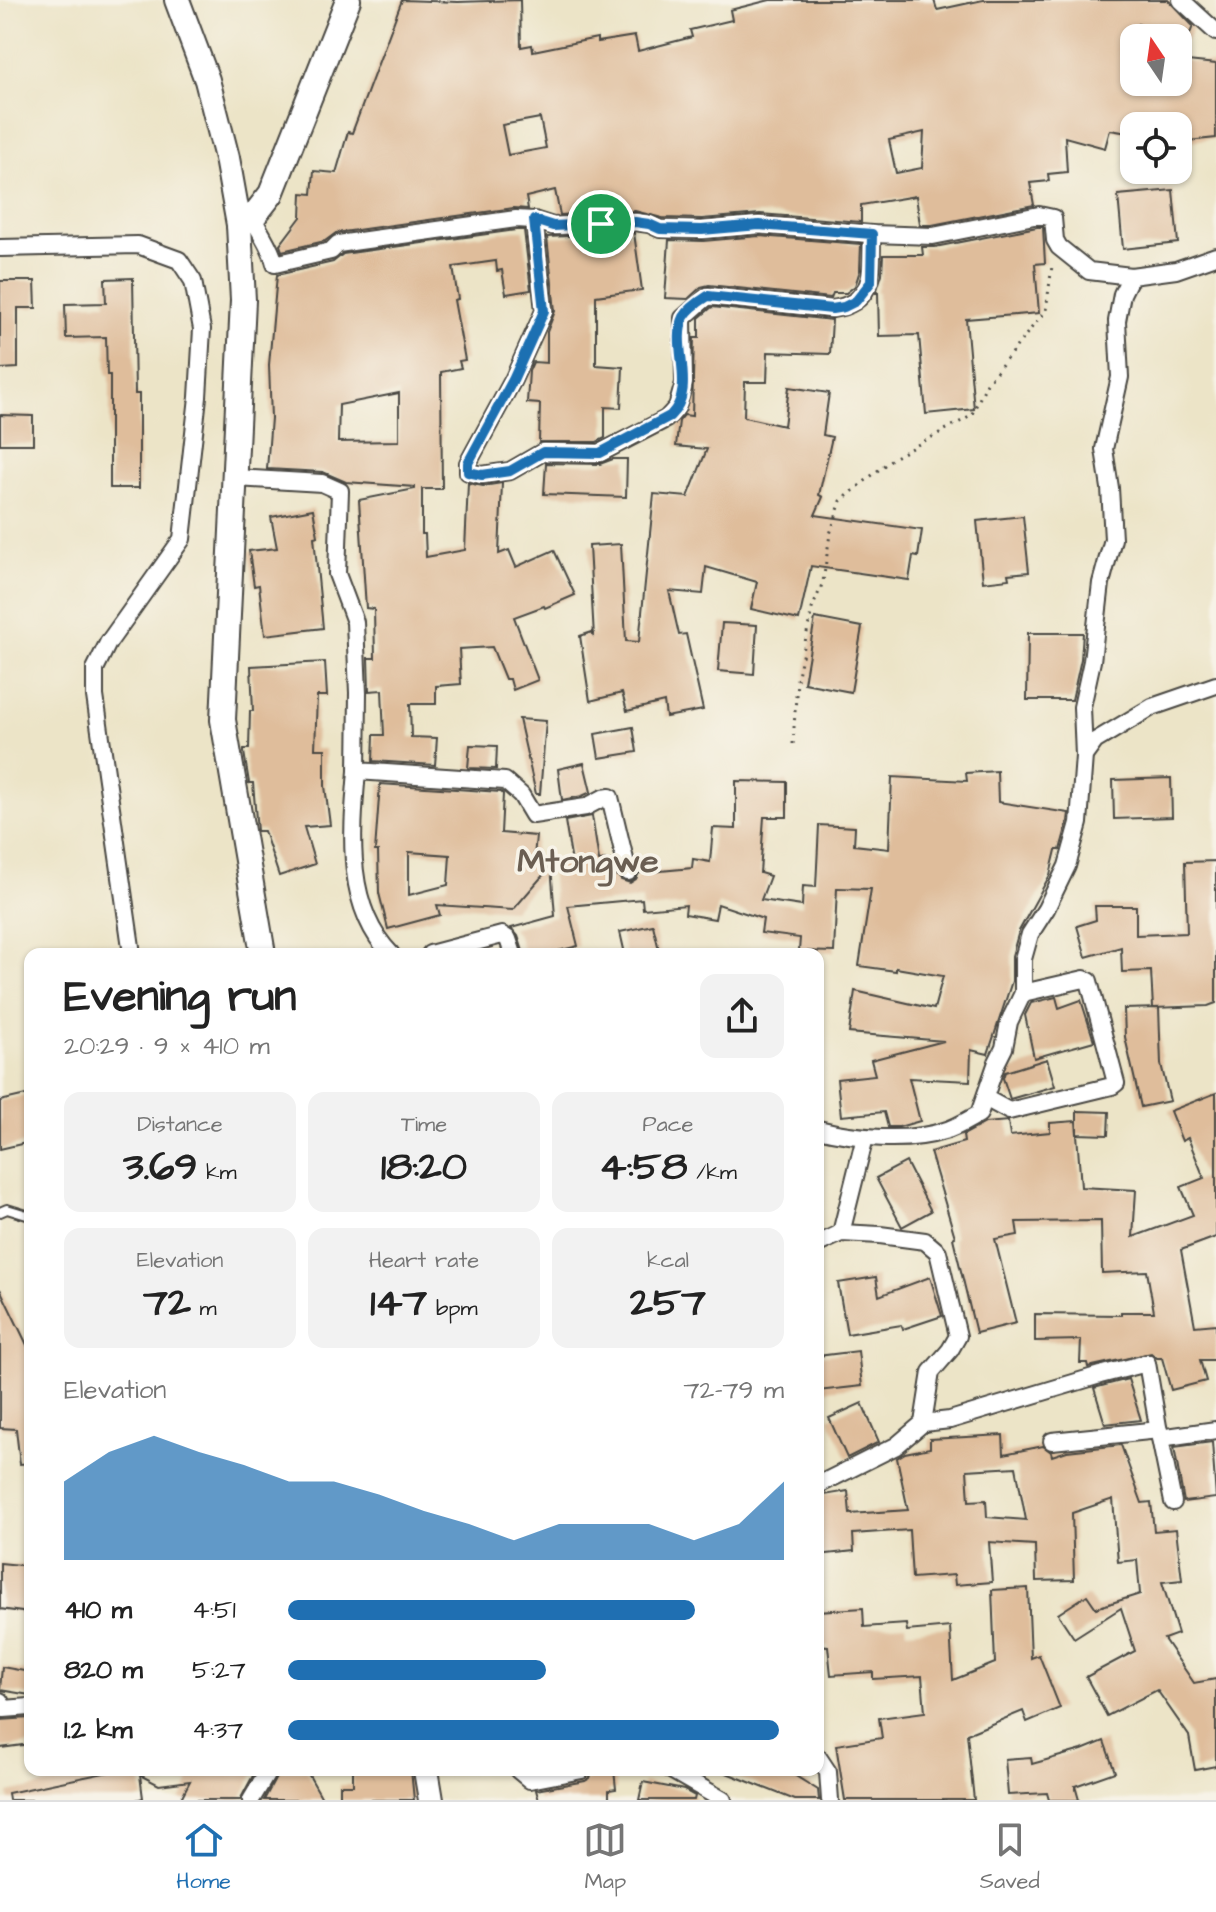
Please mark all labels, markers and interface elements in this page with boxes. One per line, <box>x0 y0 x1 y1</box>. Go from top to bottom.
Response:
north arrow <box>1120 24 1192 96</box>
map controls <box>1120 24 1192 184</box>
button: locate <box>1120 112 1192 184</box>
pin <box>567 190 635 258</box>
icon: arrive <box>579 202 623 246</box>
district label: Mtongwe <box>517 838 659 887</box>
text: Evening run <box>64 967 296 1028</box>
button: share <box>700 974 784 1058</box>
text: 20:29 · 9 × 410 m <box>64 1028 270 1064</box>
text: Distance <box>137 1109 223 1140</box>
text: Time <box>401 1109 447 1140</box>
text: Pace <box>642 1109 694 1140</box>
text: 3.69 <box>123 1140 197 1195</box>
text: 18:20 <box>381 1140 467 1195</box>
text: 4:58 <box>599 1140 687 1195</box>
text: km <box>197 1157 237 1188</box>
text: /km <box>687 1157 737 1188</box>
text: Elevation <box>137 1245 223 1276</box>
text: Heart rate <box>369 1245 479 1276</box>
text: kcal <box>647 1245 689 1276</box>
text: 72 <box>143 1276 191 1331</box>
text: 147 <box>370 1276 427 1331</box>
text: 257 <box>630 1276 706 1331</box>
text: m <box>191 1293 217 1324</box>
text: bpm <box>427 1293 478 1324</box>
text: Elevation <box>64 1372 166 1408</box>
text: 72–79 m <box>684 1372 784 1408</box>
text: 410 m <box>64 1592 132 1628</box>
text: 4:51 <box>192 1592 236 1628</box>
text: 820 m <box>64 1652 143 1688</box>
text: 5:27 <box>192 1652 246 1688</box>
text: 1.2 km <box>64 1712 132 1748</box>
text: 4:37 <box>192 1712 243 1748</box>
tab: Home <box>176 1818 231 1897</box>
tab: Map <box>583 1818 627 1897</box>
tab: Saved <box>980 1818 1040 1897</box>

